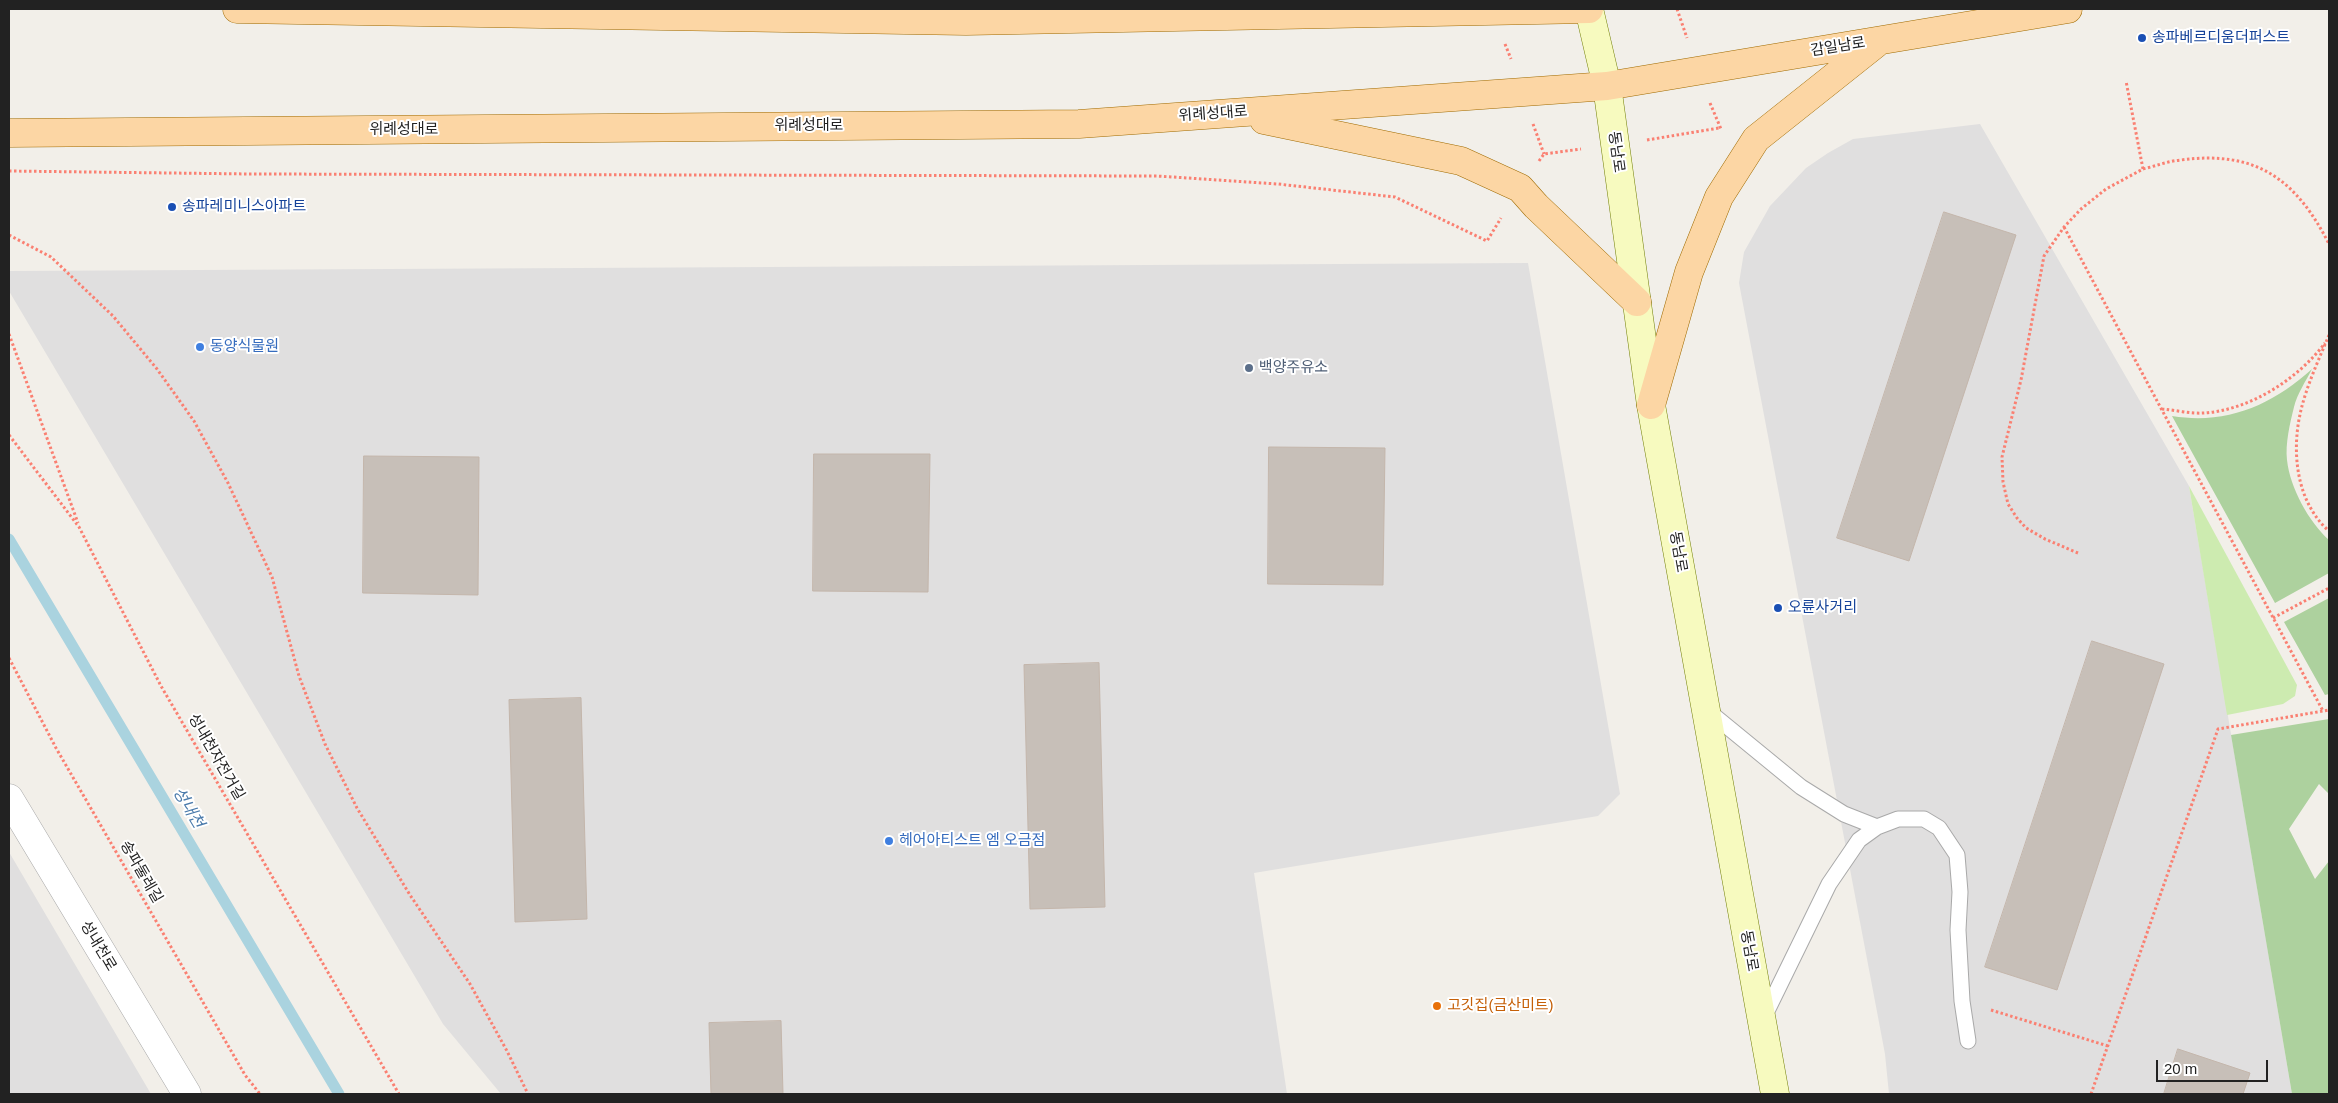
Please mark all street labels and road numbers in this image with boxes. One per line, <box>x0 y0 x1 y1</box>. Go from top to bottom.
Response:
street label: 감일남로 <box>1809 34 1867 60</box>
street label: 위례성대로 <box>1178 103 1248 125</box>
street label: 위례성대로 <box>775 117 843 135</box>
street label: 위례성대로 <box>370 121 438 139</box>
street label: 동남로 <box>1604 130 1628 174</box>
street label: 동남로 <box>1666 530 1690 574</box>
street label: 성내천자전거길 <box>184 711 248 803</box>
street label: 송파둘레길 <box>116 838 166 906</box>
street label: 성내천로 <box>76 918 120 974</box>
street label: 동남로 <box>1737 929 1761 973</box>

